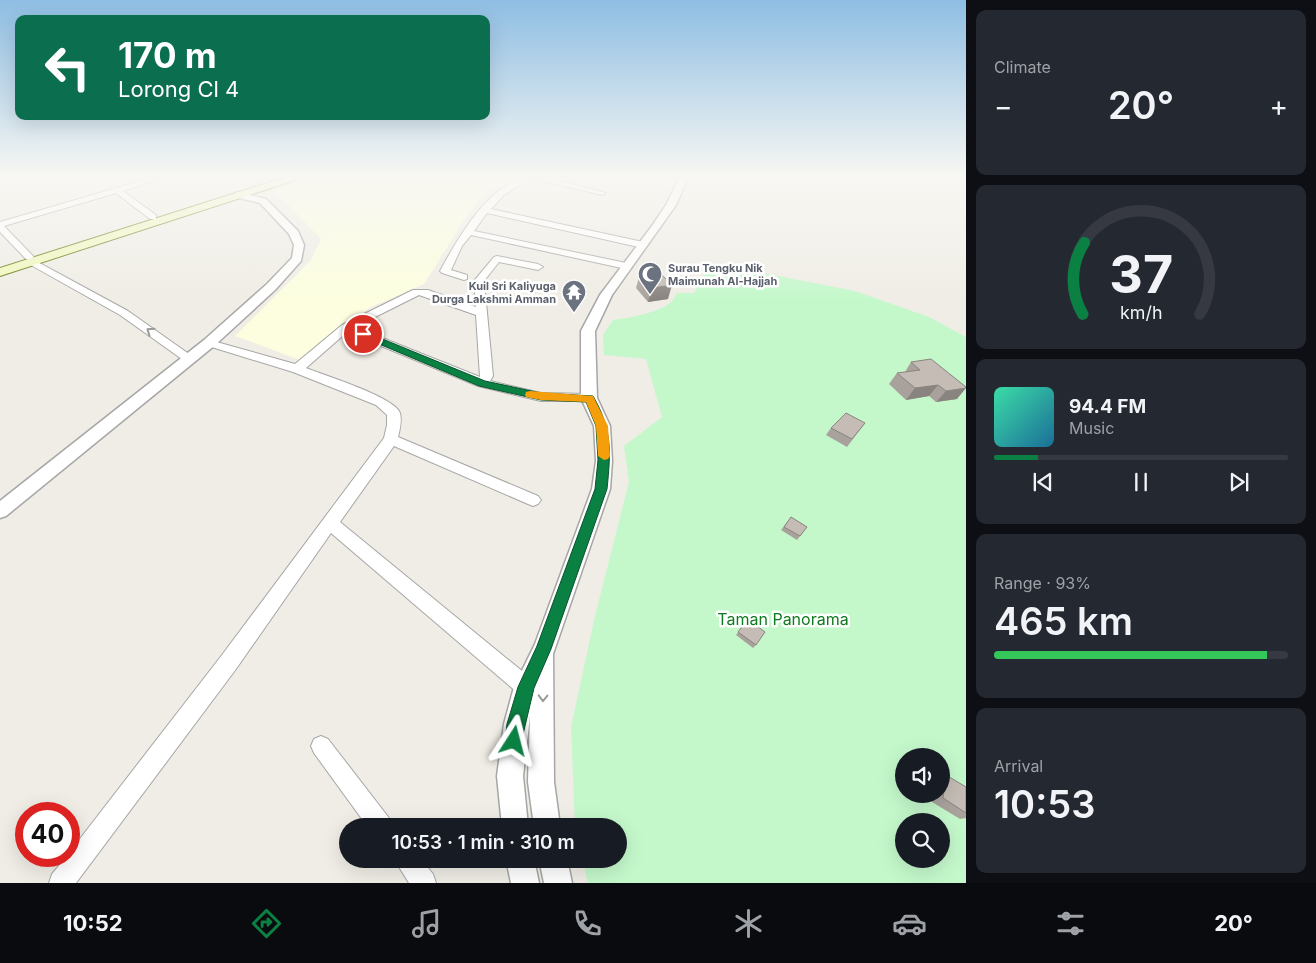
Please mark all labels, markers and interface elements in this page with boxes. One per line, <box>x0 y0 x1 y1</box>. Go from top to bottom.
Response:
text: 170 m <box>118 34 217 76</box>
icon: left <box>35 35 100 100</box>
text: Climate <box>994 57 1051 77</box>
text: Lorong Cl 4 <box>118 76 239 102</box>
text: 20° <box>1108 82 1174 128</box>
text: − <box>994 89 1013 123</box>
text: + <box>1269 89 1288 123</box>
text: 37 <box>1109 243 1173 306</box>
mosque icon: Surau Tengku Nik Maimunah Al-Hajjah <box>637 261 663 295</box>
place label: Surau Tengku Nik Maimunah Al-Hajjah <box>668 261 777 288</box>
place label: Kuil Sri Kaliyuga Durga Lakshmi Amman <box>432 279 556 306</box>
temple icon: Kuil Sri Kaliyuga Durga Lakshmi Amman <box>561 279 587 313</box>
text: km/h <box>1120 302 1162 323</box>
pin <box>342 313 384 355</box>
icon: arrive <box>349 320 377 348</box>
one-way arrow <box>146 328 156 337</box>
text: 94.4 FM <box>1069 395 1146 418</box>
text: Music <box>1069 418 1114 438</box>
icon: previous <box>1029 468 1057 496</box>
icon: pause <box>1127 468 1155 496</box>
icon: next <box>1225 468 1253 496</box>
text: Range · 93% <box>994 573 1091 593</box>
text: 465 km <box>994 598 1133 644</box>
park label: Taman Panorama <box>717 609 849 629</box>
one-way arrow <box>538 694 548 702</box>
position arrow <box>487 714 539 766</box>
map controls <box>895 748 950 868</box>
button: sound <box>895 748 950 803</box>
text: Arrival <box>994 756 1043 776</box>
text: 10:53 <box>994 781 1095 827</box>
speed limit sign: 40 <box>15 802 80 867</box>
button: search <box>895 813 950 868</box>
text: 10:53 · 1 min · 310 m <box>391 831 575 854</box>
icon: directions <box>249 906 284 941</box>
icon: music <box>409 906 444 941</box>
icon: phone <box>570 906 605 941</box>
icon: climate <box>731 906 766 941</box>
icon: car <box>892 906 927 941</box>
icon: filters <box>1053 906 1088 941</box>
text: 10:52 <box>63 910 123 936</box>
text: 20° <box>1214 910 1253 936</box>

